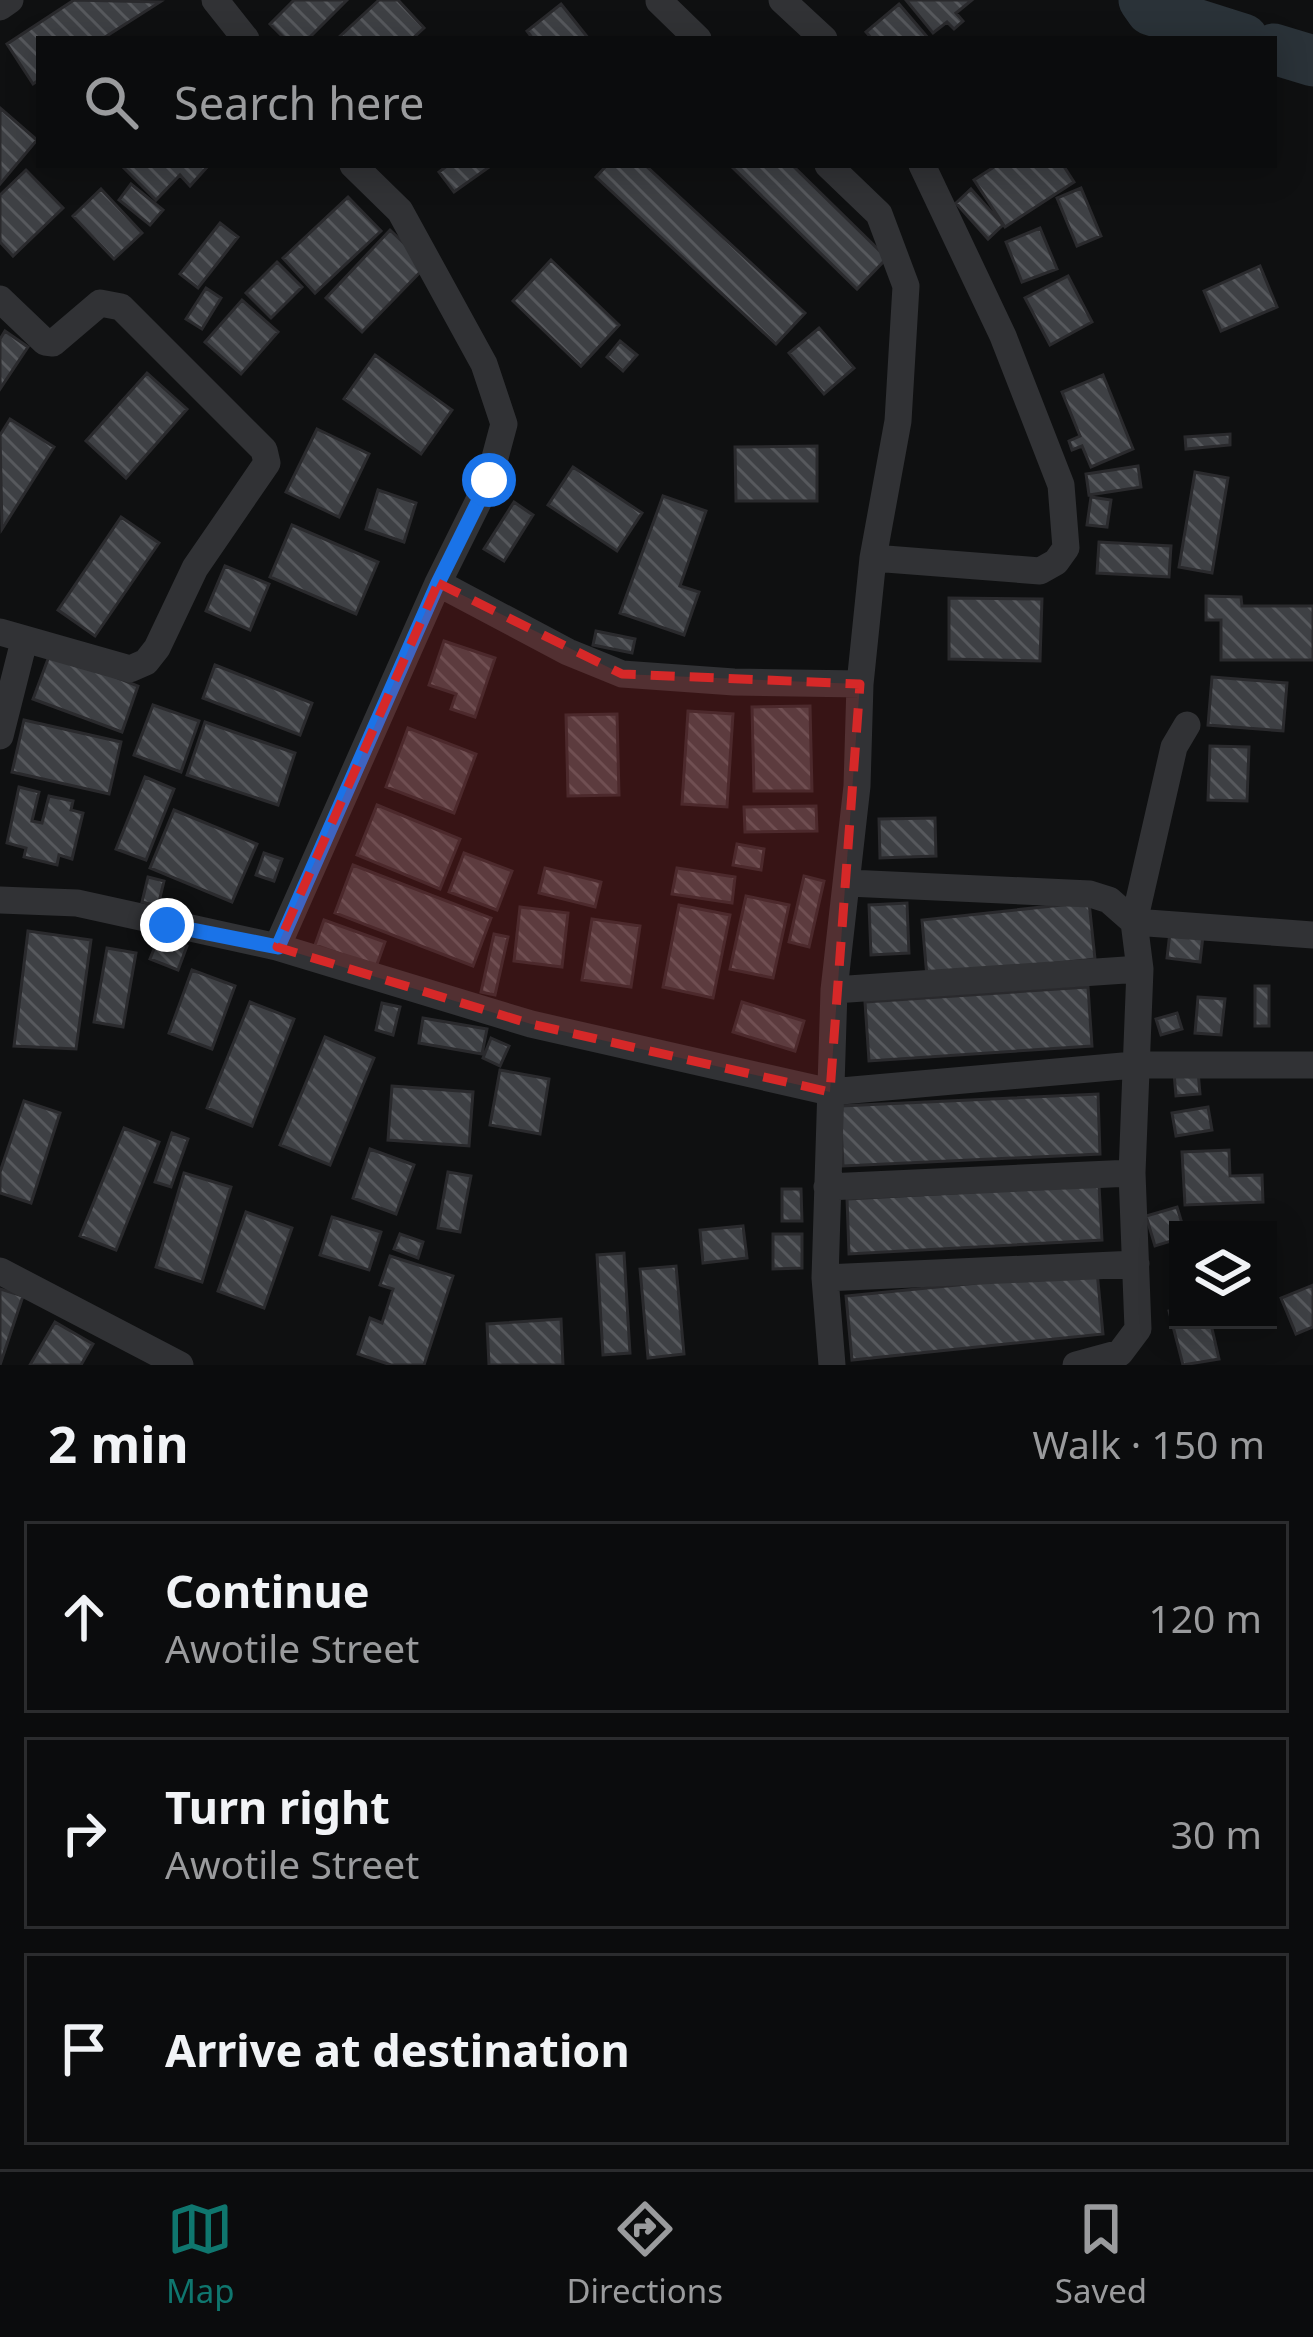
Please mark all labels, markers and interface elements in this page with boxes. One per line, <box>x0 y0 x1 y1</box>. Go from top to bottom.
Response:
search box <box>36 36 1277 168</box>
icon: search <box>78 69 144 135</box>
text: Search here <box>174 72 424 133</box>
route start <box>462 453 516 507</box>
route end <box>140 898 194 952</box>
map controls <box>1169 1221 1277 1329</box>
button: layers <box>1169 1221 1277 1329</box>
text: 2 min <box>48 1408 189 1478</box>
text: Walk · 150 m <box>1032 1417 1265 1470</box>
text: Continue <box>165 1560 370 1621</box>
icon: ahead <box>51 1584 117 1650</box>
text: 120 m <box>1148 1591 1262 1644</box>
text: Awotile Street <box>165 1621 419 1674</box>
text: Turn right <box>165 1776 390 1837</box>
icon: right <box>51 1800 117 1866</box>
text: 30 m <box>1171 1807 1262 1860</box>
text: Awotile Street <box>165 1837 419 1890</box>
icon: arrive <box>51 2016 117 2082</box>
text: Arrive at destination <box>165 2019 630 2080</box>
tab: Map <box>166 2196 235 2313</box>
tab: Directions <box>566 2196 723 2313</box>
tab: Saved <box>1055 2196 1147 2313</box>

